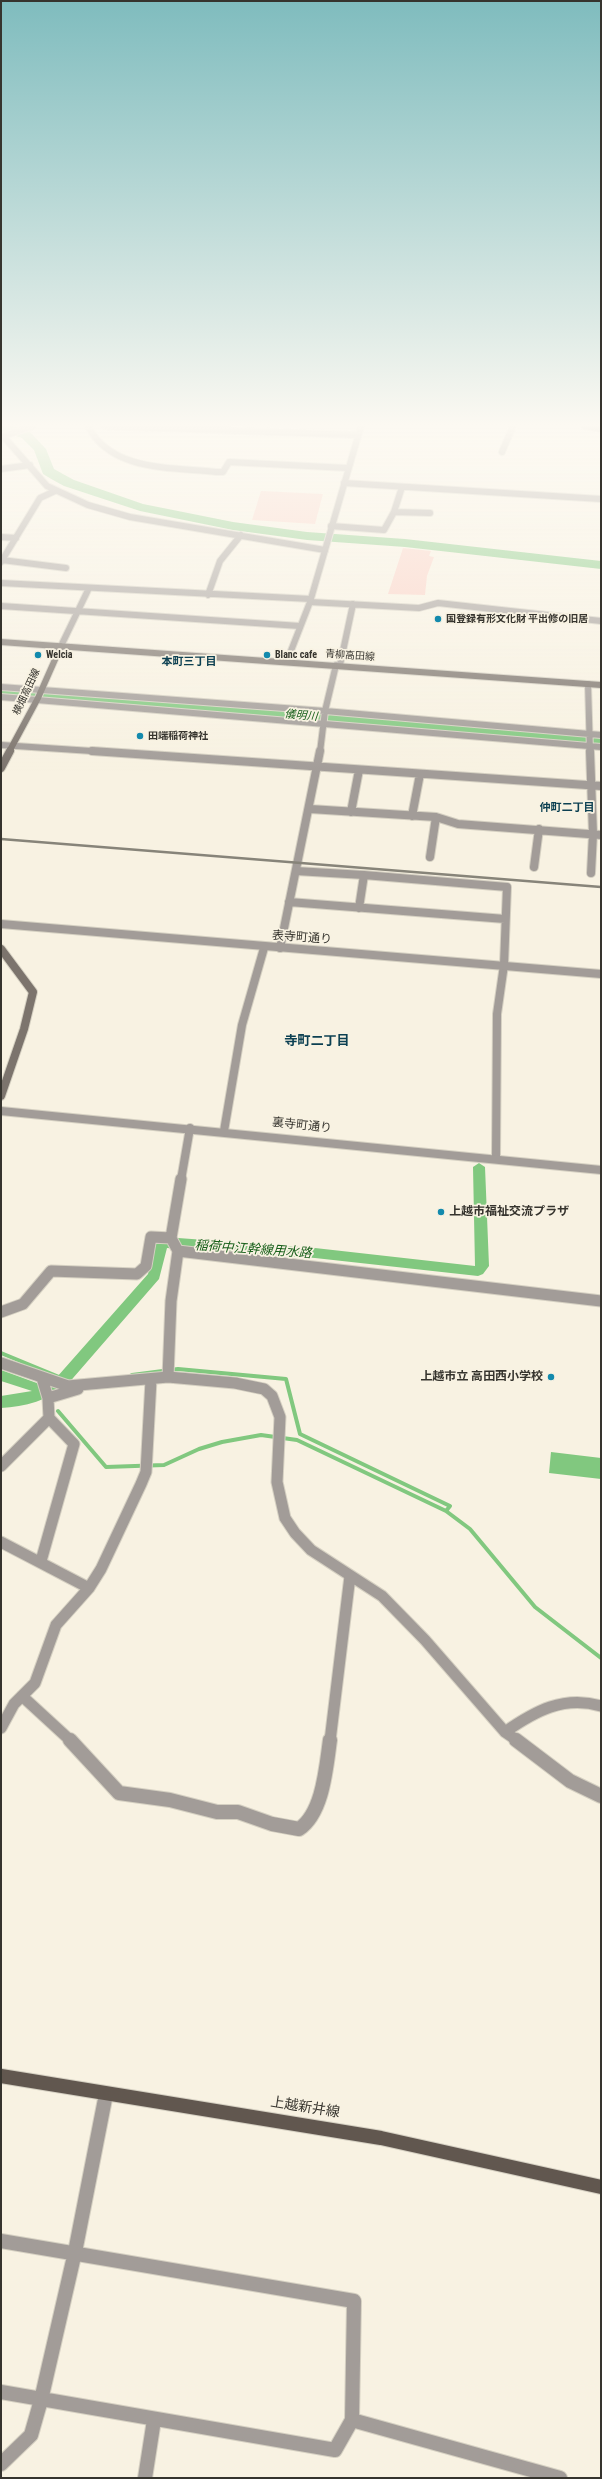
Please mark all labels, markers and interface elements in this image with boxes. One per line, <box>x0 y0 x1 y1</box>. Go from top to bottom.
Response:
place label: 国登録有形文化財 平出修の旧居 <box>446 613 588 625</box>
marker: 国登録有形文化財 平出修の旧居 <box>433 614 443 624</box>
street label: 青柳高田線 <box>325 648 375 664</box>
place label: Welcia <box>46 649 72 661</box>
place label: Blanc cafe <box>275 649 317 661</box>
marker: Welcia <box>33 650 43 660</box>
marker: Blanc cafe <box>262 650 272 660</box>
district label: 本町三丁目 <box>162 655 216 669</box>
street label: 横畑高田線 <box>11 667 43 717</box>
water label: 儀明川 <box>284 708 318 724</box>
place label: 田端稲荷神社 <box>148 730 208 742</box>
marker: 田端稲荷神社 <box>135 731 145 741</box>
district label: 仲町二丁目 <box>540 801 594 815</box>
street label: 表寺町通り <box>272 929 332 947</box>
district label: 寺町二丁目 <box>285 1034 349 1050</box>
street label: 裏寺町通り <box>271 1116 333 1136</box>
place label: 上越市福祉交流プラザ <box>449 1205 569 1219</box>
marker: 上越市福祉交流プラザ <box>436 1207 446 1217</box>
water label: 稲荷中江幹線用水路 <box>194 1238 312 1262</box>
place label: 上越市立 高田西小学校 <box>420 1370 543 1384</box>
marker: 上越市立 高田西小学校 <box>546 1372 556 1382</box>
street label: 上越新井線 <box>269 2094 341 2122</box>

